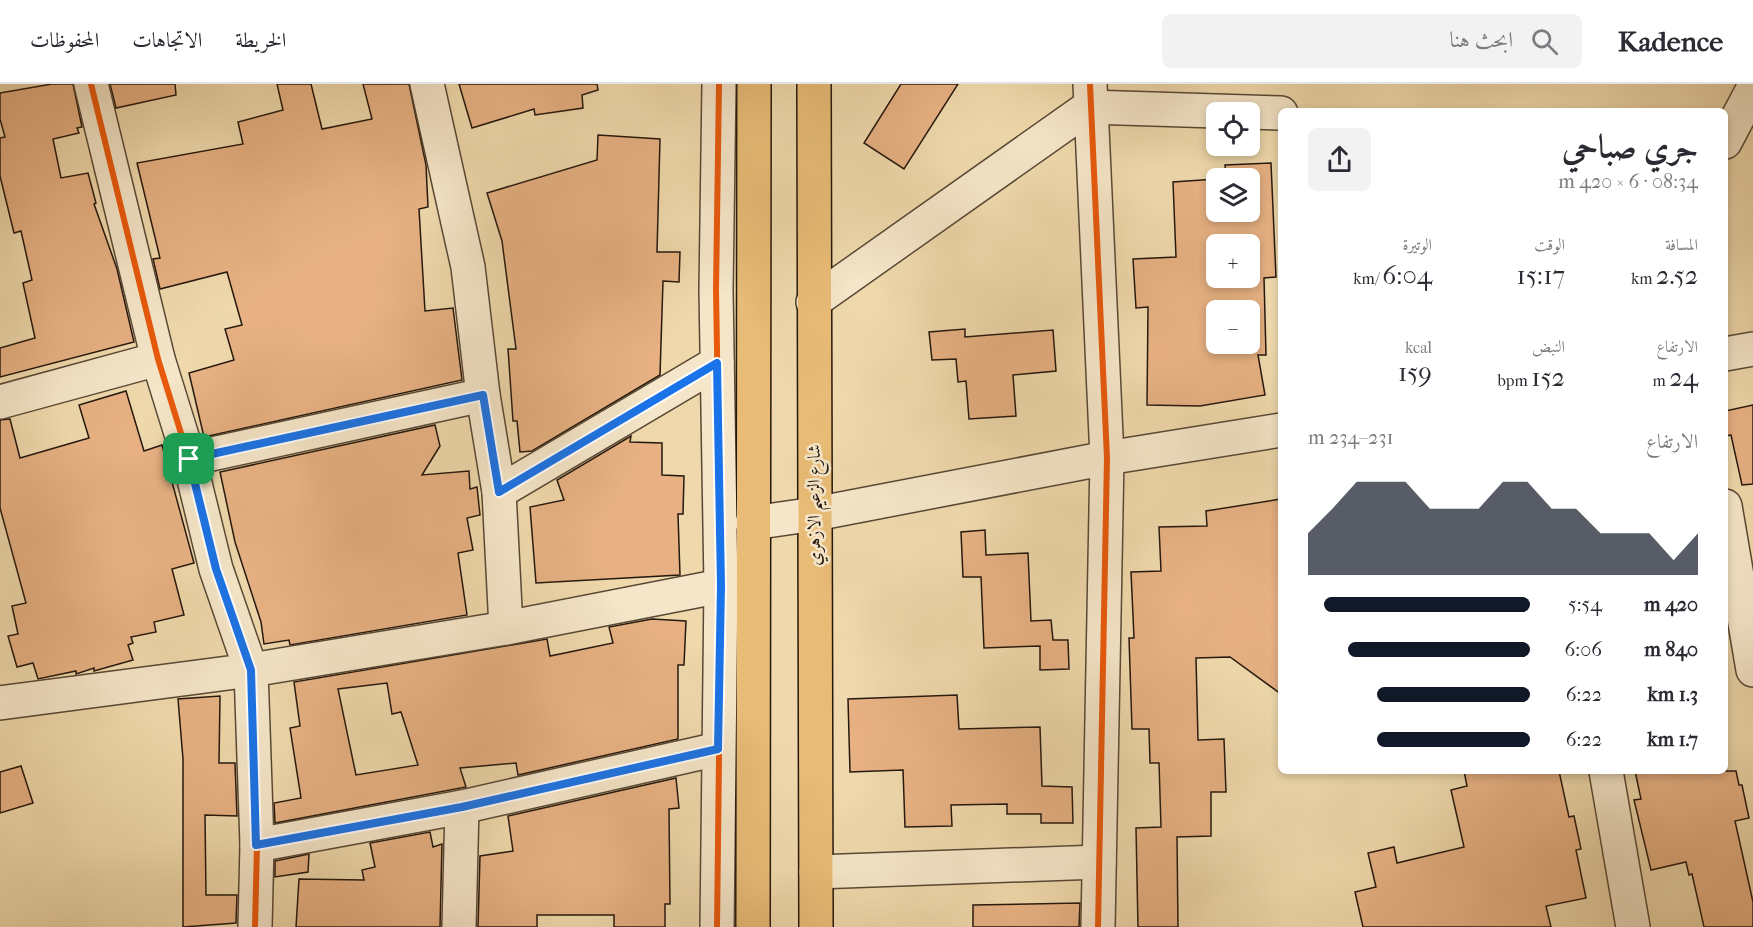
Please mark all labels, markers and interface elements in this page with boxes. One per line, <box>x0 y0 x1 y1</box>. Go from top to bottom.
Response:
search box <box>1162 14 1582 68</box>
icon: search <box>1528 25 1561 58</box>
text: Kadence <box>1618 25 1723 58</box>
text: ابحث هنا <box>1450 27 1513 53</box>
text: المحفوظات <box>30 28 99 52</box>
text: الاتجاهات <box>132 28 202 52</box>
text: الخريطة <box>235 28 286 52</box>
map controls <box>1206 102 1260 354</box>
button: locate <box>1206 102 1260 156</box>
button: share <box>1308 128 1371 191</box>
text: جري صباحي <box>1562 128 1698 167</box>
button: layers <box>1206 168 1260 222</box>
text: 08:34 · 6 × 420 m <box>1558 170 1698 193</box>
button: + <box>1206 234 1260 288</box>
text: الوتيرة <box>1402 235 1432 254</box>
text: الوقت <box>1534 235 1565 254</box>
text: المسافة <box>1665 235 1698 254</box>
text: 6:04 <box>1382 260 1432 291</box>
text: 15:17 <box>1516 260 1565 291</box>
text: 2.52 <box>1656 260 1698 291</box>
text: /km <box>1353 269 1382 288</box>
text: km <box>1631 269 1656 288</box>
button: − <box>1206 300 1260 354</box>
text: النبض <box>1532 337 1565 356</box>
text: الارتفاع <box>1656 337 1698 356</box>
text: kcal <box>1405 338 1432 357</box>
text: 159 <box>1398 357 1432 388</box>
text: 152 <box>1531 362 1565 393</box>
text: 24 <box>1669 362 1698 393</box>
text: bpm <box>1497 371 1531 390</box>
text: m <box>1653 371 1669 390</box>
text: 231–234 m <box>1308 426 1394 449</box>
text: الارتفاع <box>1646 430 1698 453</box>
pin <box>163 433 214 484</box>
icon: arrive <box>172 442 205 475</box>
street label: شارع الزعيم الازهري <box>804 444 832 566</box>
text: 5:54 <box>1568 593 1602 616</box>
text: 420 m <box>1644 593 1698 616</box>
text: 6:06 <box>1564 638 1602 661</box>
text: 840 m <box>1644 638 1698 661</box>
text: 6:22 <box>1566 683 1602 706</box>
text: 1.3 km <box>1648 683 1698 706</box>
text: 6:22 <box>1566 728 1602 751</box>
text: 1.7 km <box>1647 728 1698 751</box>

